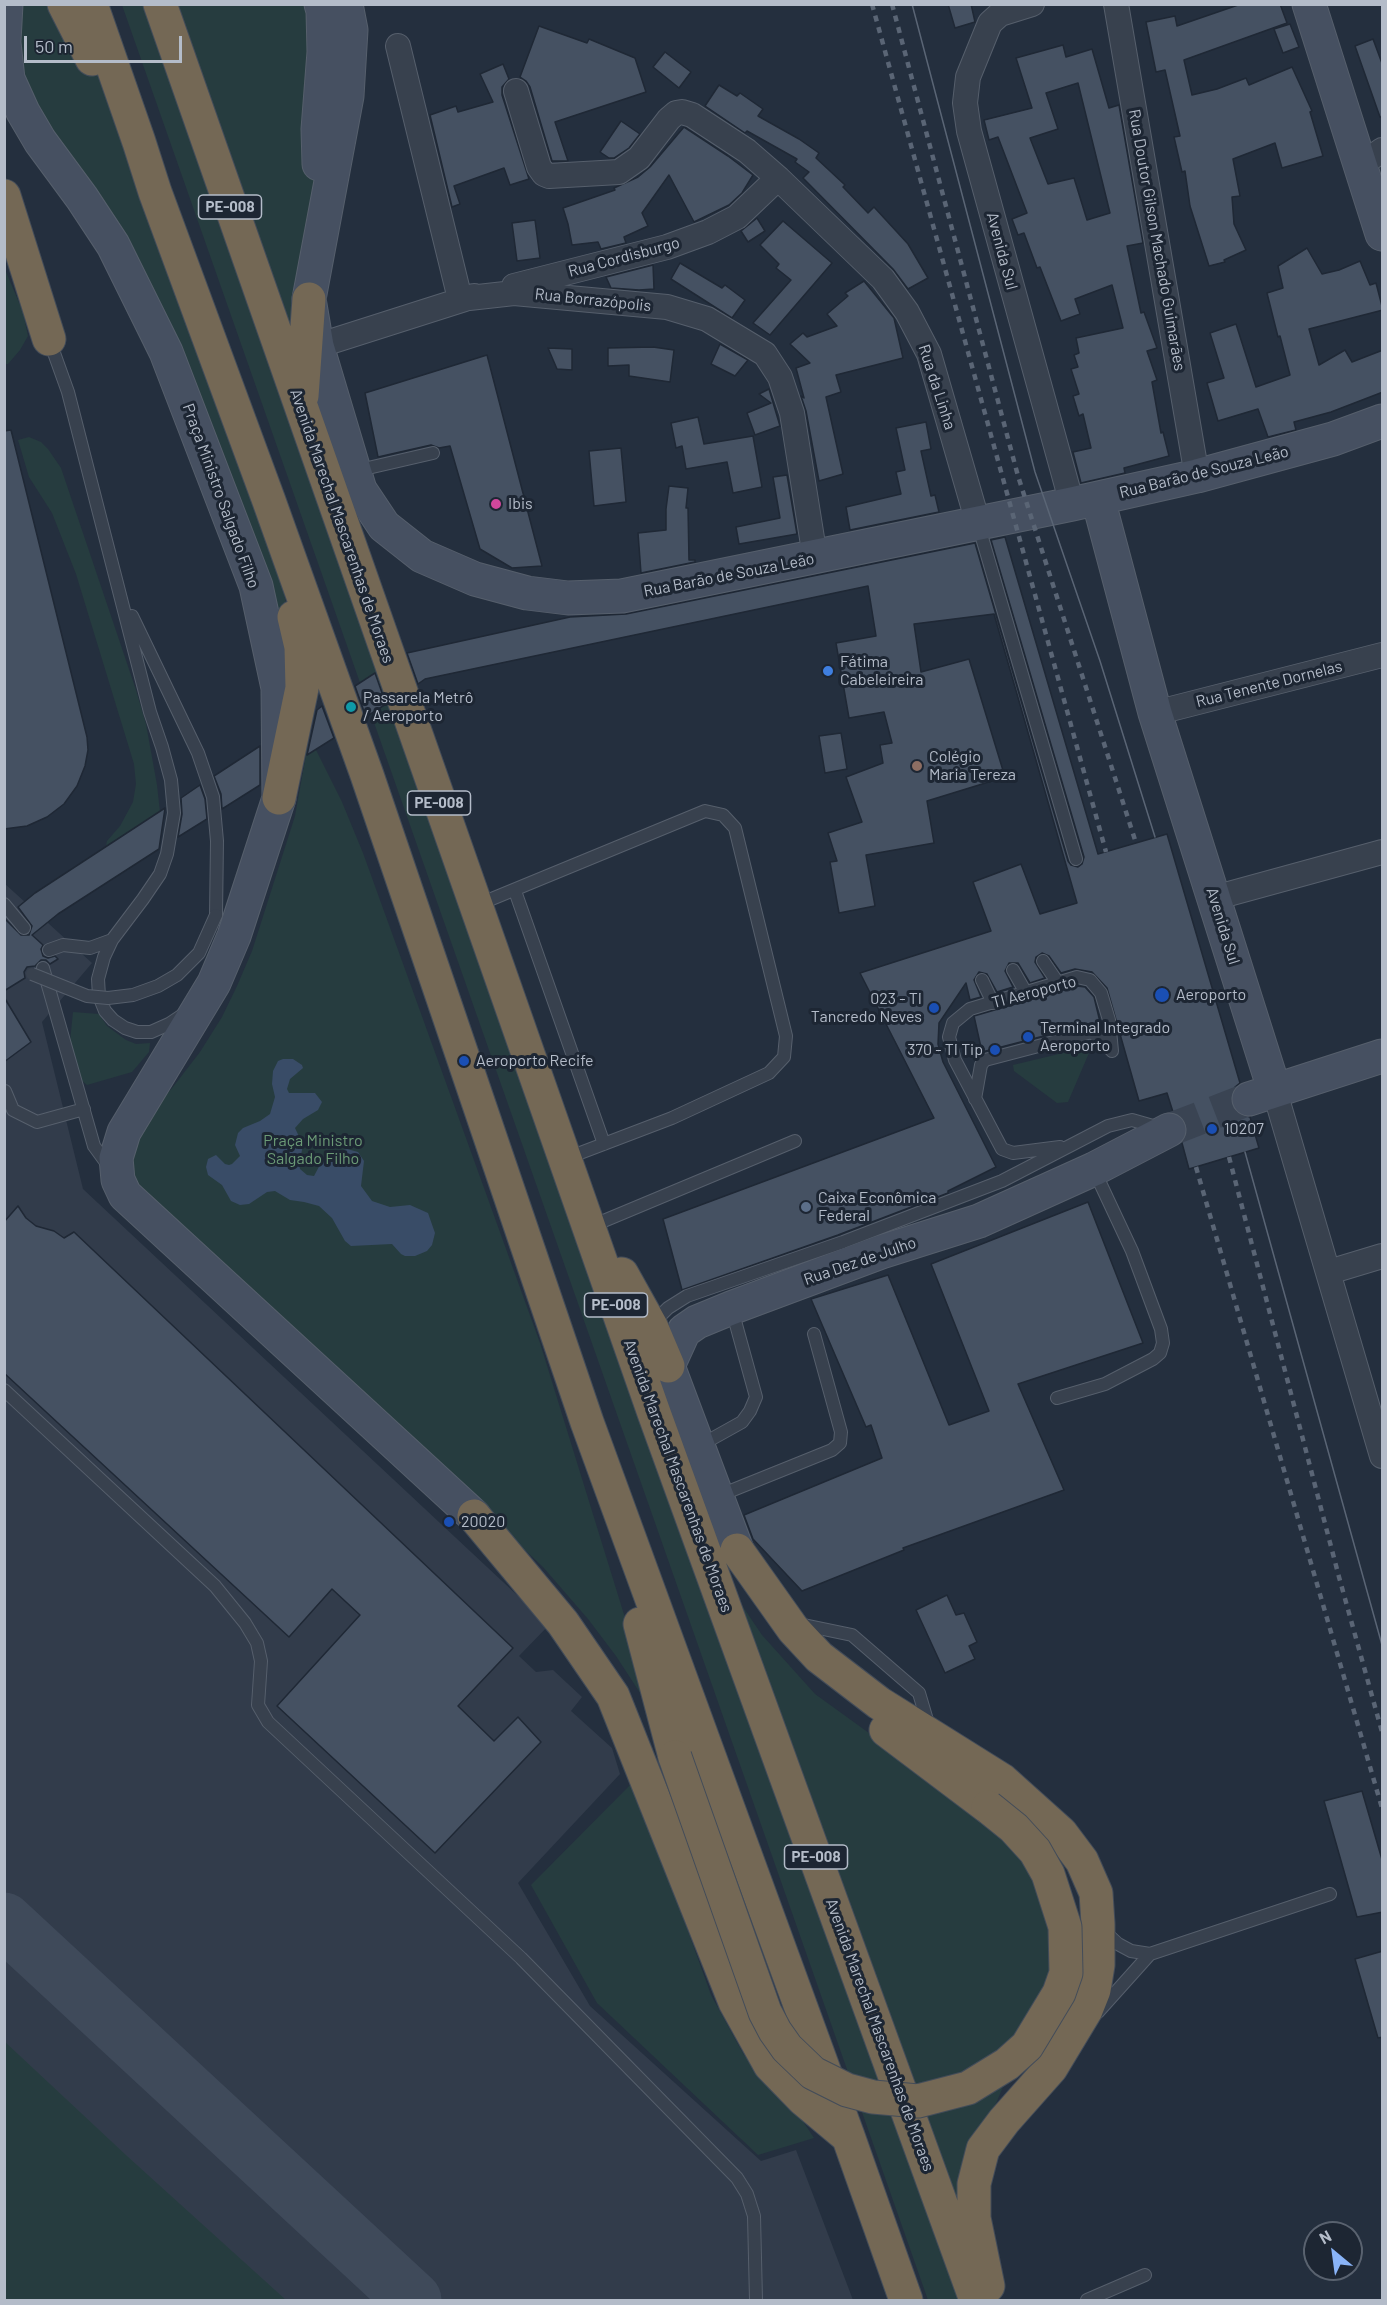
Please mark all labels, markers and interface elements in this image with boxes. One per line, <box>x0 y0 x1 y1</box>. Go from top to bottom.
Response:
scale bar <box>27 24 184 62</box>
text: 50 m <box>35 35 73 57</box>
street label: Rua Doutor Gilson Machado Guimarães <box>1125 108 1189 372</box>
road number: PE-008 <box>198 195 262 219</box>
street label: Avenida Sul <box>982 210 1022 292</box>
street label: Rua Cordisburgo <box>566 233 682 281</box>
street label: Rua Borrazópolis <box>534 284 652 316</box>
street label: Rua da Linha <box>914 342 960 432</box>
street label: Avenida Marechal Mascarenhas de Moraes <box>286 386 398 666</box>
street label: Praça Ministro Salgado Filho <box>179 401 263 591</box>
street label: Rua Barão de Souza Leão <box>1117 442 1291 502</box>
place label: Ibis <box>508 494 533 514</box>
marker: Ibis <box>489 497 503 511</box>
street label: Rua Barão de Souza Leão <box>642 549 816 601</box>
place label: Fátima Cabeleireira <box>840 652 924 690</box>
street label: Rua Tenente Dornelas <box>1194 657 1344 711</box>
marker: Fátima Cabeleireira <box>821 664 835 678</box>
place label: Passarela Metrô / Aeroporto <box>363 688 473 726</box>
marker: Passarela Metrô / Aeroporto <box>344 700 358 714</box>
place label: Colégio Maria Tereza <box>929 747 1016 785</box>
marker: Colégio Maria Tereza <box>910 759 924 773</box>
road number: PE-008 <box>408 791 470 815</box>
street label: Avenida Sul <box>1202 885 1244 967</box>
street label: TI Aeroporto <box>990 972 1078 1012</box>
place label: Aeroporto <box>1176 985 1246 1005</box>
marker: Aeroporto <box>1153 986 1171 1004</box>
place label: 023 - TI Tancredo Neves <box>811 989 922 1027</box>
marker: 023 - TI Tancredo Neves <box>927 1001 941 1015</box>
place label: Terminal Integrado Aeroporto <box>1040 1018 1170 1056</box>
marker: Terminal Integrado Aeroporto <box>1021 1030 1035 1044</box>
place label: 370 - TI Tip <box>907 1040 983 1060</box>
marker: 370 - TI Tip <box>988 1043 1002 1057</box>
place label: Aeroporto Recife <box>476 1051 594 1071</box>
marker: Aeroporto Recife <box>457 1054 471 1068</box>
place label: 10207 <box>1224 1119 1264 1139</box>
marker: 10207 <box>1205 1122 1219 1136</box>
park label: Praça Ministro Salgado Filho <box>263 1131 363 1169</box>
place label: Caixa Econômica Federal <box>818 1188 936 1226</box>
marker: Caixa Econômica Federal <box>799 1200 813 1214</box>
street label: Rua Dez de Julho <box>801 1233 919 1289</box>
road number: PE-008 <box>584 1293 648 1317</box>
street label: Avenida Marechal Mascarenhas de Moraes <box>620 1337 736 1615</box>
place label: 20020 <box>461 1512 505 1532</box>
marker: 20020 <box>442 1515 456 1529</box>
road number: PE-008 <box>784 1845 848 1869</box>
street label: Avenida Marechal Mascarenhas de Moraes <box>822 1896 938 2174</box>
north arrow <box>1303 2221 1363 2281</box>
text: N <box>1316 2226 1334 2247</box>

